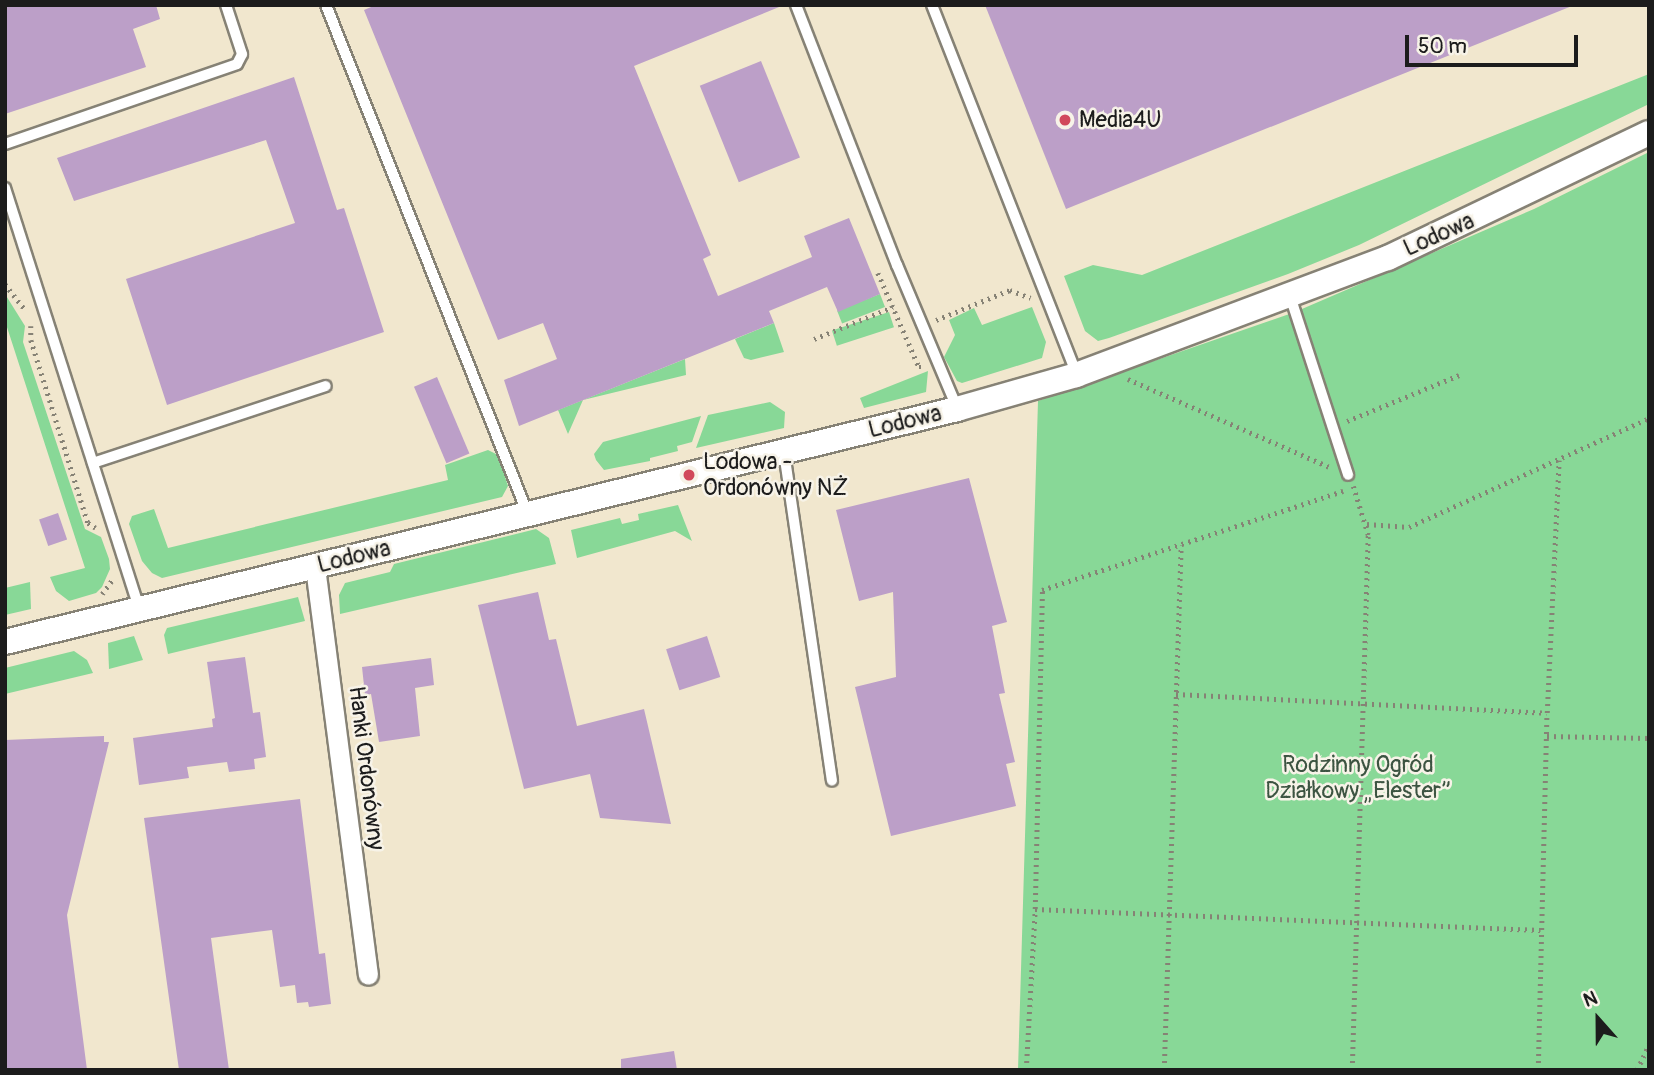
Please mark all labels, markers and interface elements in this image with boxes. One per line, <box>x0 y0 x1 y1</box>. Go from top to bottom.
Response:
scale bar <box>1409 21 1582 65</box>
text: 50 m <box>1418 33 1467 60</box>
place label: Media4U <box>1079 106 1162 134</box>
marker: Media4U <box>1057 112 1073 128</box>
street label: Lodowa <box>1399 207 1479 263</box>
street label: Lodowa <box>866 400 944 444</box>
place label: Lodowa - Ordonówny NŻ <box>703 448 849 502</box>
marker: Lodowa - Ordonówny NŻ <box>681 467 697 483</box>
street label: Lodowa <box>315 535 393 579</box>
street label: Hanki Ordonówny <box>342 684 390 852</box>
park label: Rodzinny Ogród Działkowy „Elester” <box>1265 751 1451 805</box>
north arrow <box>1563 984 1633 1054</box>
text: N <box>1580 986 1601 1013</box>

